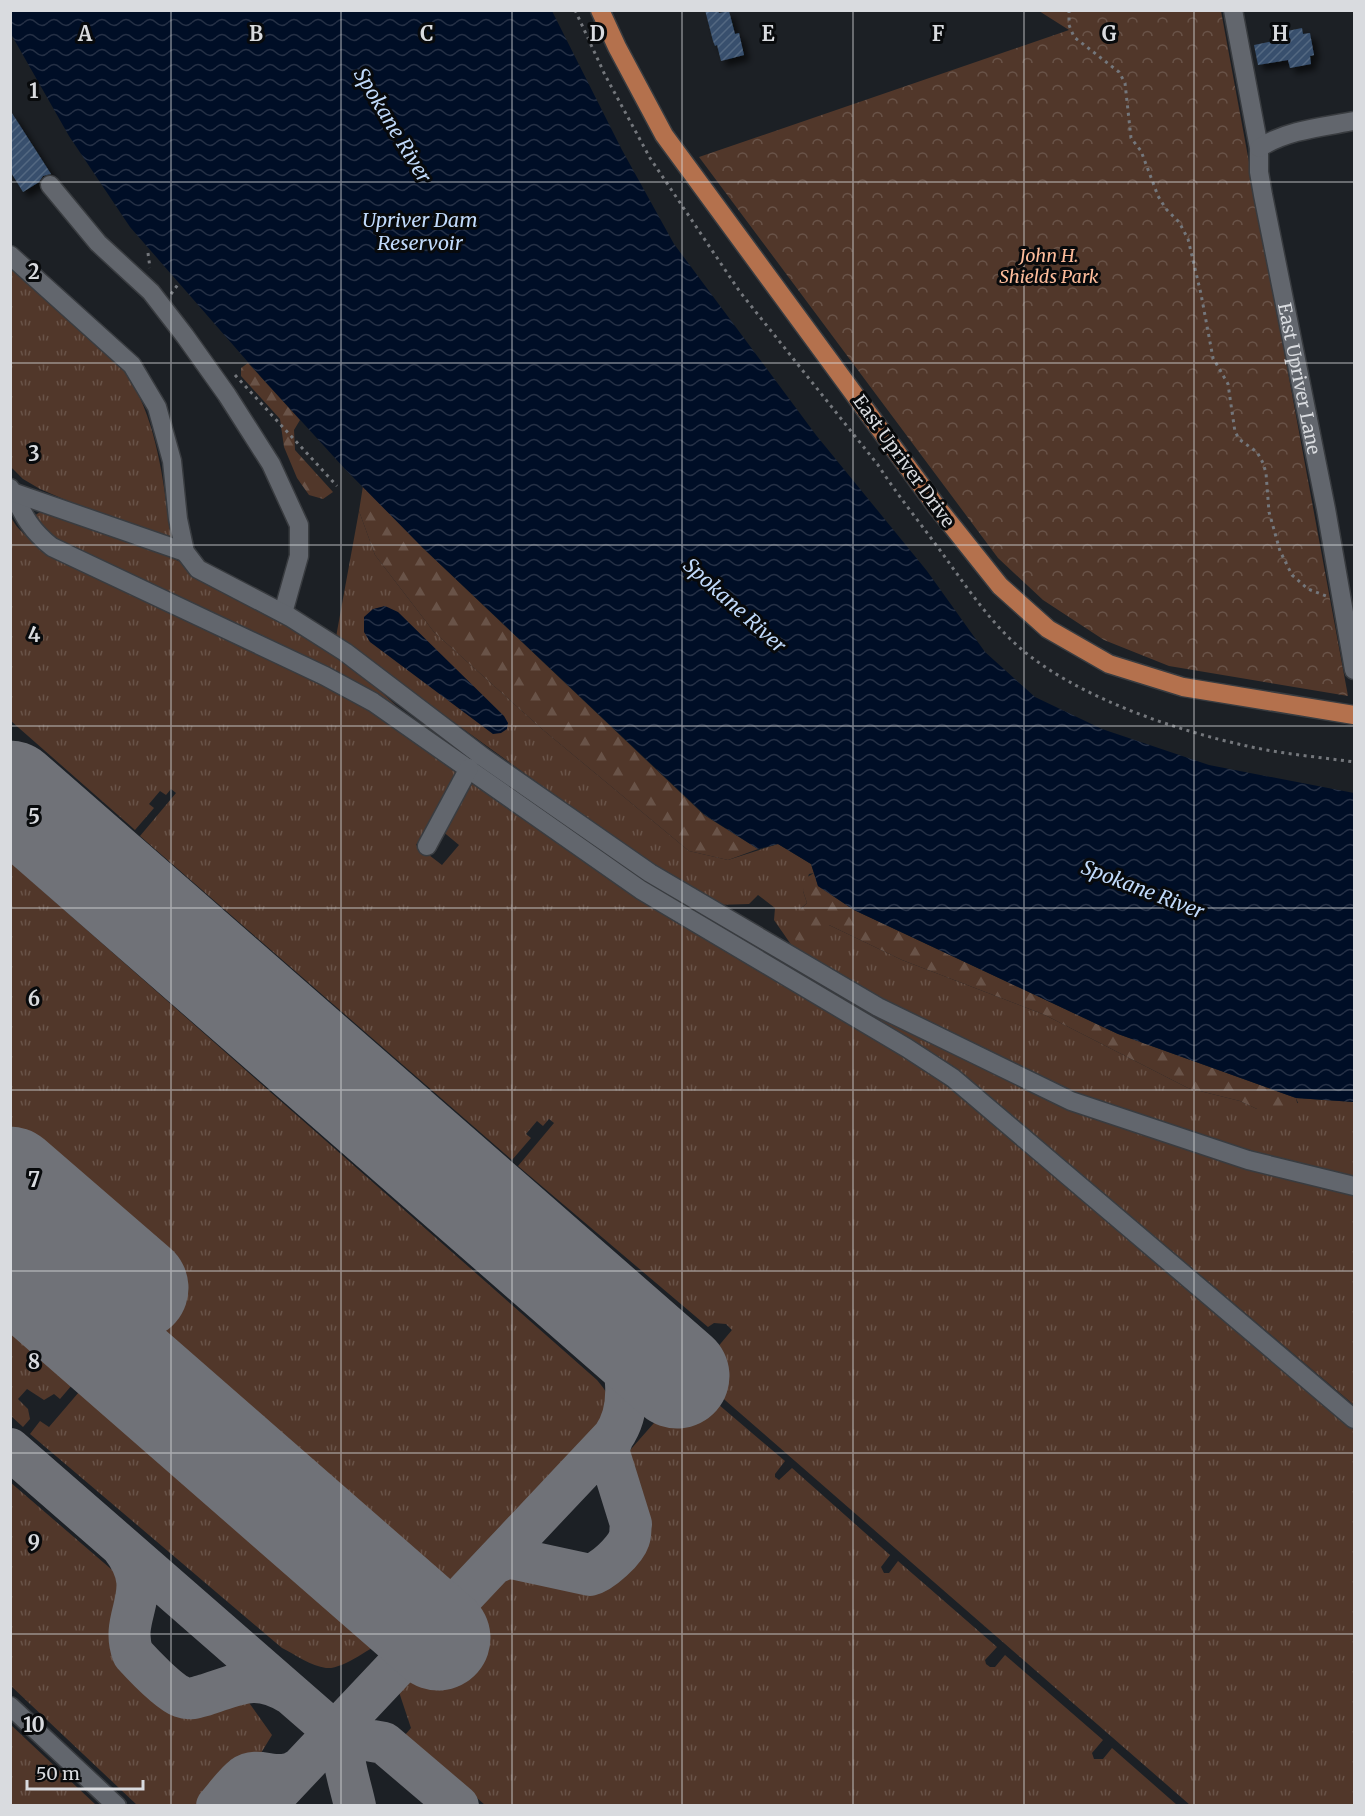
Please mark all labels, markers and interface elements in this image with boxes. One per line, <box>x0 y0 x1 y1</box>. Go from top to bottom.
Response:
text: A <box>77 21 93 46</box>
text: B <box>249 21 263 46</box>
text: C <box>420 21 434 46</box>
text: D <box>589 21 605 46</box>
text: E <box>761 21 775 46</box>
text: F <box>932 21 945 46</box>
text: G <box>1102 21 1117 46</box>
text: H <box>1272 21 1288 46</box>
water label: Spokane River <box>349 63 437 188</box>
text: 1 <box>29 78 39 103</box>
water label: Upriver Dam Reservoir <box>362 207 478 255</box>
park label: John H. Shields Park <box>999 244 1099 288</box>
text: 2 <box>28 259 40 284</box>
street label: East Upriver Lane <box>1273 301 1326 456</box>
street label: East Upriver Drive <box>848 390 960 532</box>
text: 3 <box>28 441 40 466</box>
water label: Spokane River <box>679 552 792 658</box>
text: 4 <box>28 622 41 647</box>
text: 5 <box>28 804 40 829</box>
water label: Spokane River <box>1078 854 1209 924</box>
text: 6 <box>28 986 40 1011</box>
text: 7 <box>28 1167 40 1192</box>
text: 8 <box>28 1349 40 1374</box>
text: 9 <box>28 1530 40 1555</box>
text: 10 <box>23 1712 45 1737</box>
scale bar <box>27 1753 142 1791</box>
text: 50 m <box>36 1762 80 1785</box>

